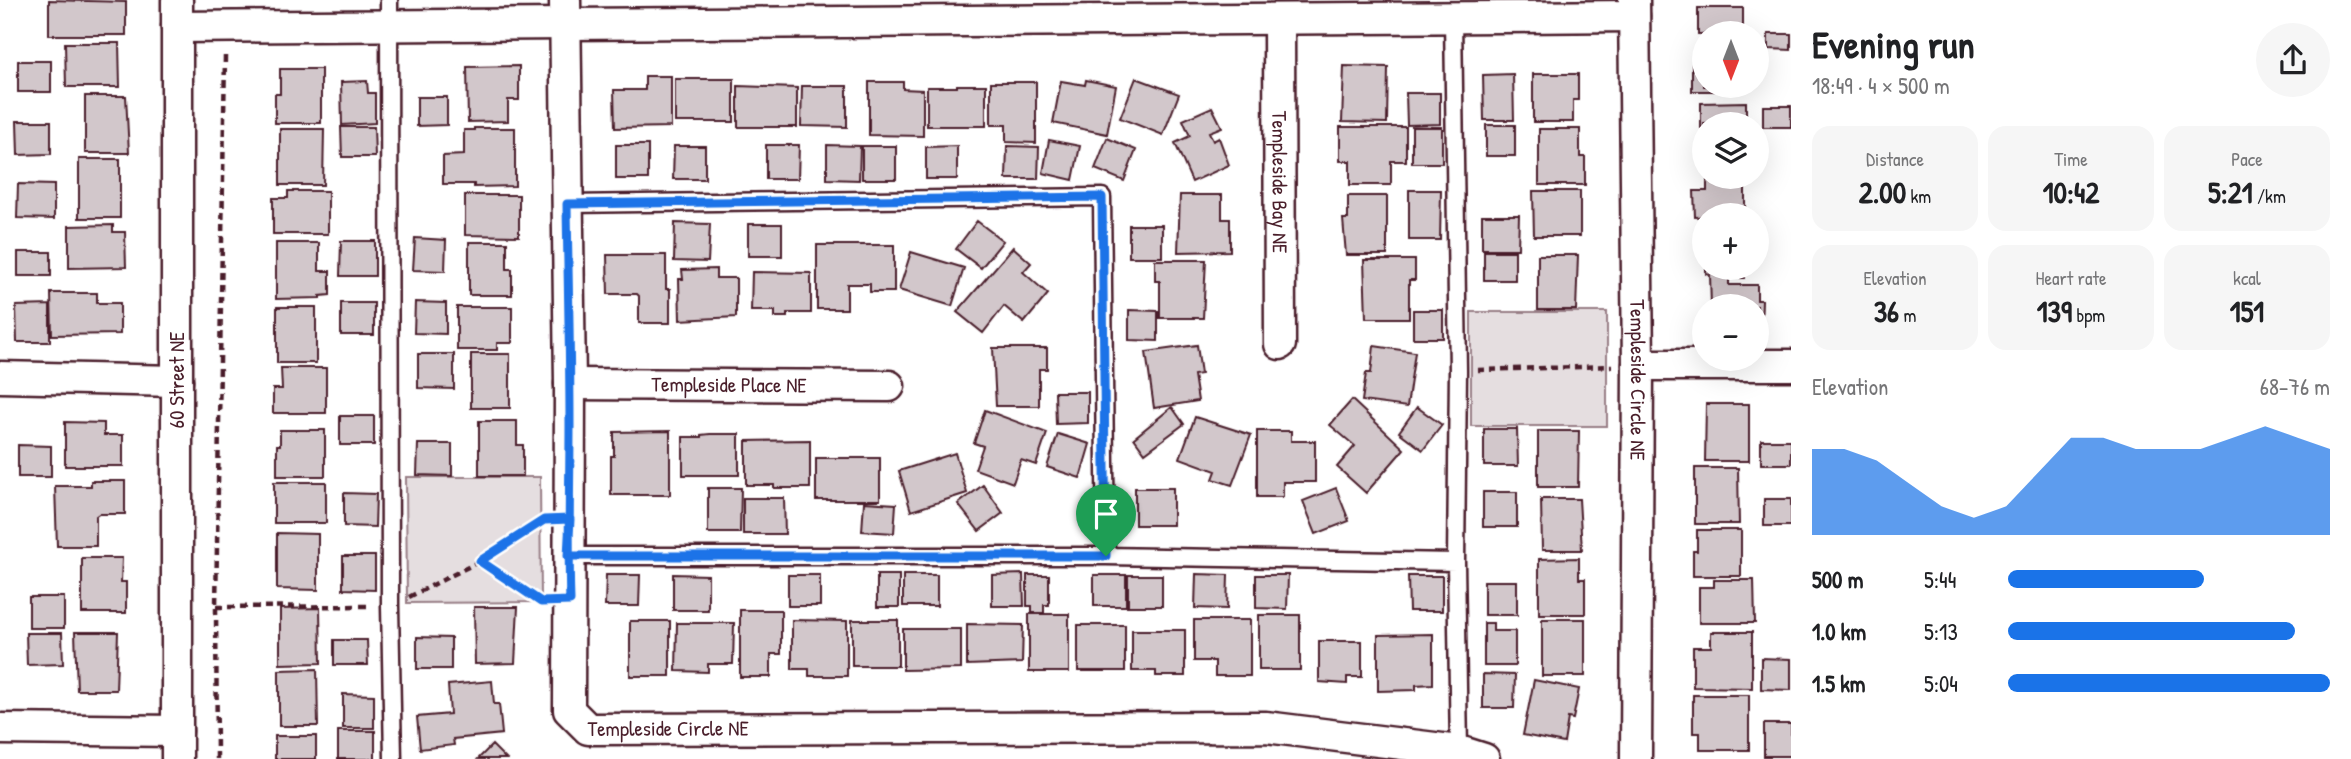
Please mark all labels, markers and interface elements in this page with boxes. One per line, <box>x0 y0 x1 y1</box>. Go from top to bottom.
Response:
text: Evening run <box>1812 18 1975 70</box>
north arrow <box>1692 21 1769 98</box>
map controls <box>1692 21 1769 371</box>
button: share <box>2256 23 2330 97</box>
text: 18:49 · 4 × 500 m <box>1812 70 1950 101</box>
street label: Templeside Bay NE <box>1265 111 1295 253</box>
button: layers <box>1692 112 1769 189</box>
text: Distance <box>1866 146 1924 172</box>
text: Time <box>2054 146 2088 172</box>
text: Pace <box>2231 146 2263 172</box>
text: 2.00 <box>1859 172 1906 212</box>
text: 10:42 <box>2043 172 2099 212</box>
text: 5:21 <box>2208 172 2253 212</box>
text: km <box>1906 183 1931 209</box>
text: /km <box>2253 183 2286 209</box>
button: + <box>1692 203 1769 280</box>
text: Elevation <box>1863 265 1927 291</box>
text: Heart rate <box>2036 265 2106 291</box>
text: kcal <box>2233 265 2261 291</box>
text: 36 <box>1874 291 1899 331</box>
text: 139 <box>2037 291 2072 331</box>
text: 151 <box>2230 291 2264 331</box>
button: − <box>1692 294 1769 371</box>
street label: Templeside Circle NE <box>1623 299 1653 461</box>
text: m <box>1899 302 1916 328</box>
text: bpm <box>2072 302 2105 328</box>
street label: 60 Street NE <box>162 332 191 428</box>
street label: Templeside Place NE <box>651 370 807 399</box>
text: Elevation <box>1812 371 1888 402</box>
text: 68–76 m <box>2260 371 2330 402</box>
pin <box>1076 484 1136 556</box>
icon: arrive <box>1087 495 1125 533</box>
text: 500 m <box>1812 564 1863 595</box>
text: 5:44 <box>1924 564 1956 595</box>
text: 1.0 km <box>1812 616 1866 647</box>
text: 5:13 <box>1924 616 1958 647</box>
text: 1.5 km <box>1812 668 1865 699</box>
text: 5:04 <box>1924 668 1958 699</box>
street label: Templeside Circle NE <box>587 714 749 743</box>

